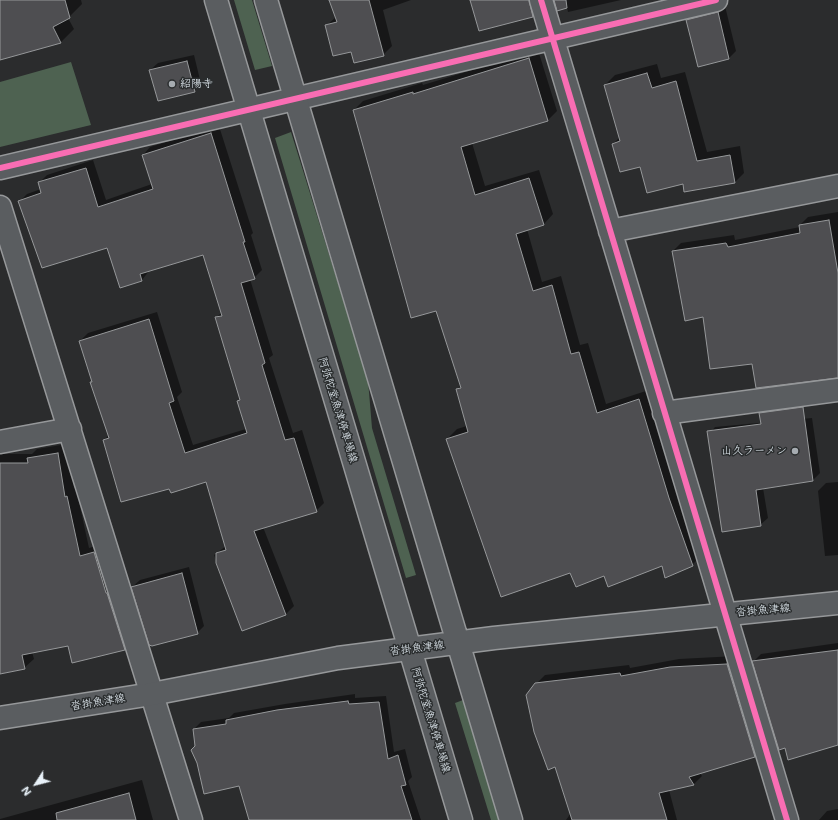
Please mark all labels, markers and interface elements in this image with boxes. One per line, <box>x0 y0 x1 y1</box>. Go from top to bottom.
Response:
place label: 紹陽寺 <box>180 77 213 91</box>
marker: 紹陽寺 <box>167 79 177 89</box>
street label: 阿弥陀堂魚津停車場線 <box>316 355 360 465</box>
place label: 山久ラーメン <box>721 444 787 458</box>
marker: 山久ラーメン <box>790 446 800 456</box>
street label: 沓掛魚津線 <box>735 601 791 619</box>
street label: 沓掛魚津線 <box>389 638 445 658</box>
street label: 阿弥陀堂魚津停車場線 <box>409 665 453 775</box>
street label: 沓掛魚津線 <box>70 691 126 713</box>
north arrow <box>16 764 56 804</box>
text: N <box>17 784 34 799</box>

